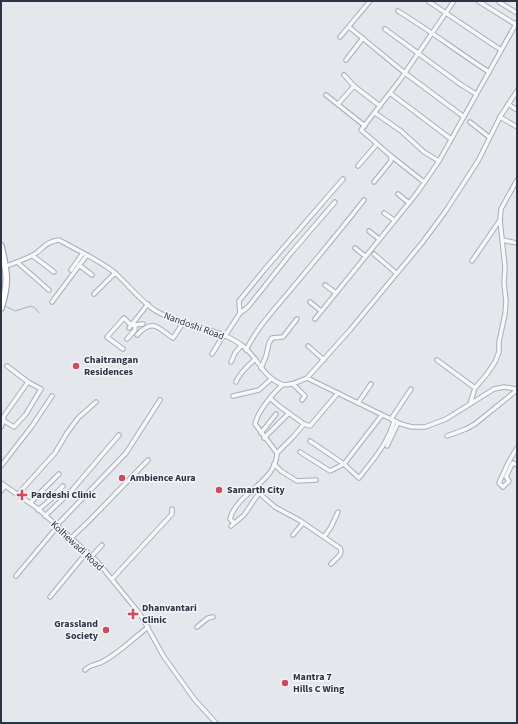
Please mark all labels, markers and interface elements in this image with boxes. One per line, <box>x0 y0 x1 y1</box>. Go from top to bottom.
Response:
street label: Nandoshi Road <box>162 309 226 343</box>
place label: Chaitrangan Residences <box>84 353 138 379</box>
marker: Chaitrangan Residences <box>71 361 81 371</box>
place label: Ambience Aura <box>129 471 196 485</box>
marker: Ambience Aura <box>117 473 127 483</box>
place label: Samarth City <box>227 483 286 497</box>
marker: Samarth City <box>214 485 224 495</box>
place label: Pardeshi Clinic <box>31 488 97 502</box>
marker: Pardeshi Clinic <box>16 489 28 501</box>
street label: Kolhewadi Road <box>47 518 107 574</box>
place label: Dhanvantari Clinic <box>142 601 197 627</box>
marker: Dhanvantari Clinic <box>127 608 139 620</box>
place label: Grassland Society <box>54 617 99 643</box>
marker: Grassland Society <box>101 625 111 635</box>
place label: Mantra 7 Hills C Wing <box>293 670 345 696</box>
marker: Mantra 7 Hills C Wing <box>280 678 290 688</box>

